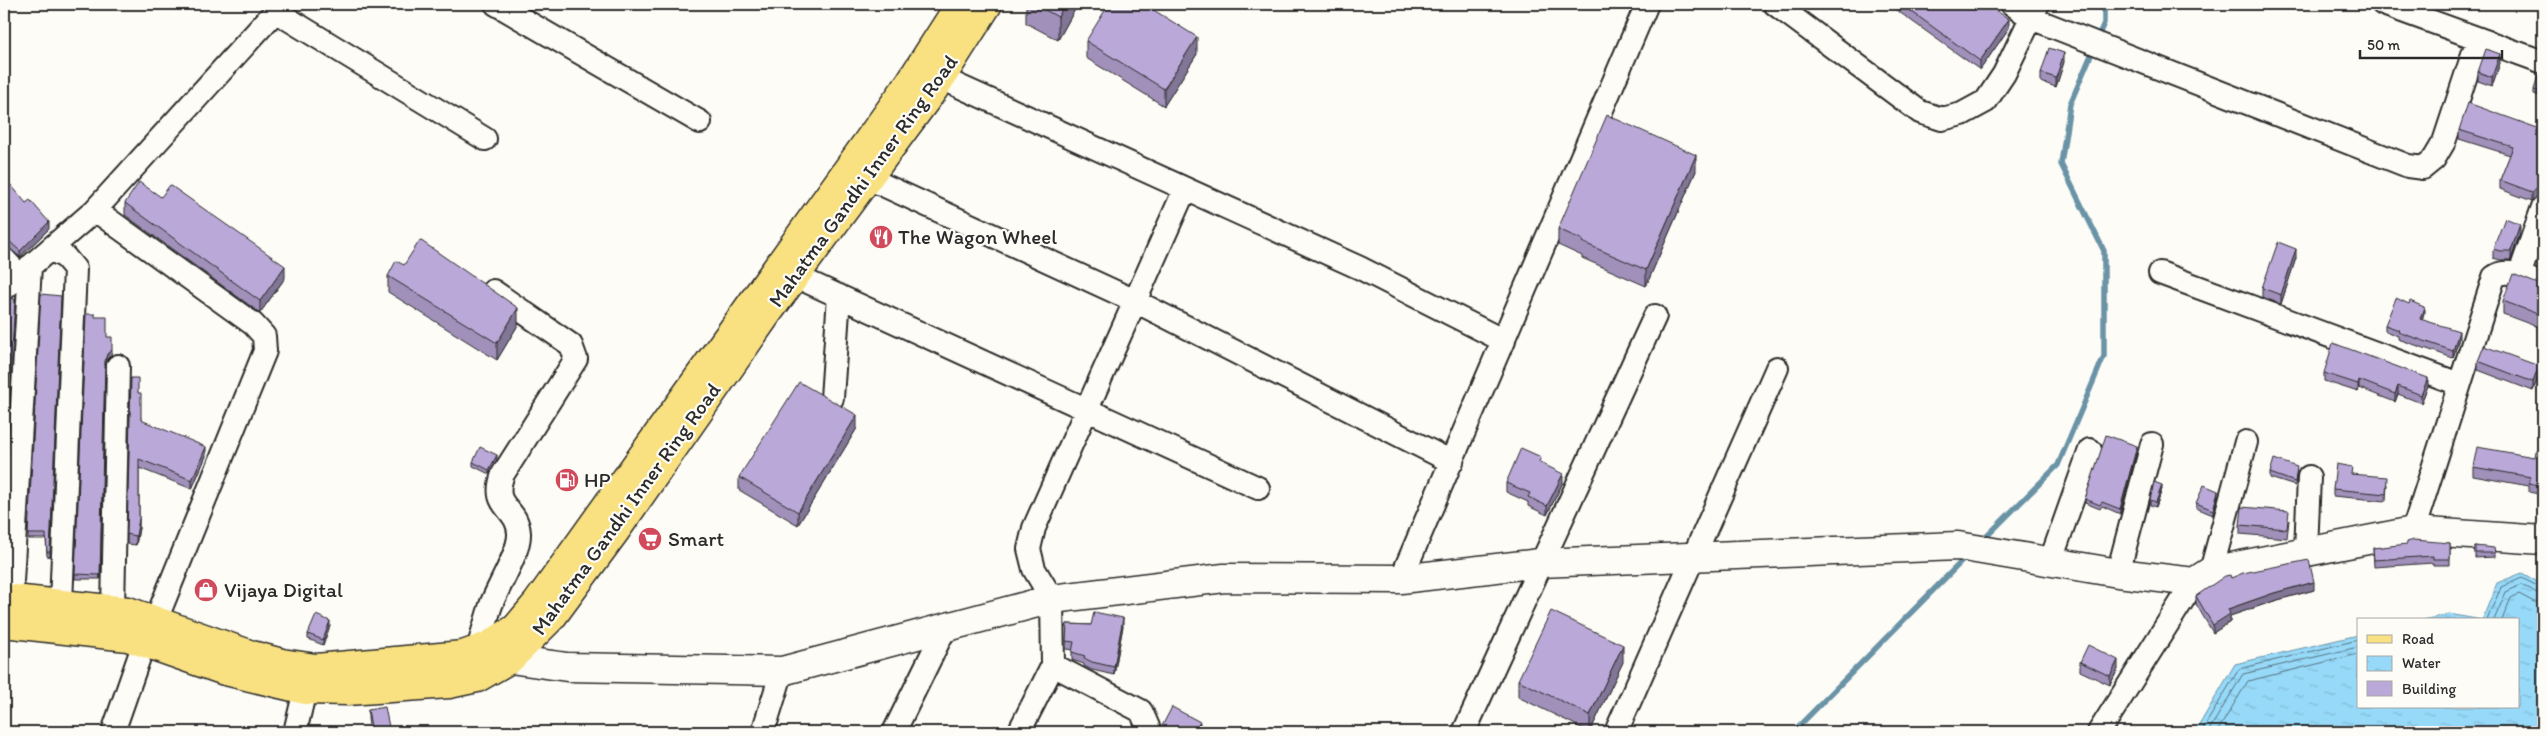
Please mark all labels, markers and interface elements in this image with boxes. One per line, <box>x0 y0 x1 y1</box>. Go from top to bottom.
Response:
scale bar <box>2360 28 2502 60</box>
text: 50 m <box>2367 36 2400 54</box>
street label: Mahatma Gandhi Inner Ring Road <box>763 49 963 312</box>
restaurant icon: The Wagon Wheel <box>868 224 894 250</box>
place label: The Wagon Wheel <box>898 224 1057 249</box>
street label: Mahatma Gandhi Inner Ring Road <box>526 377 726 640</box>
fuel station icon: HP <box>554 467 580 493</box>
place label: HP <box>584 467 611 492</box>
supermarket icon: Smart <box>637 526 663 552</box>
place label: Smart <box>668 526 724 551</box>
shop icon: Vijaya Digital <box>193 577 219 603</box>
place label: Vijaya Digital <box>224 577 343 602</box>
legend <box>2357 618 2520 708</box>
text: Road <box>2402 630 2435 648</box>
text: Water <box>2402 654 2441 672</box>
text: Building <box>2402 680 2456 698</box>

